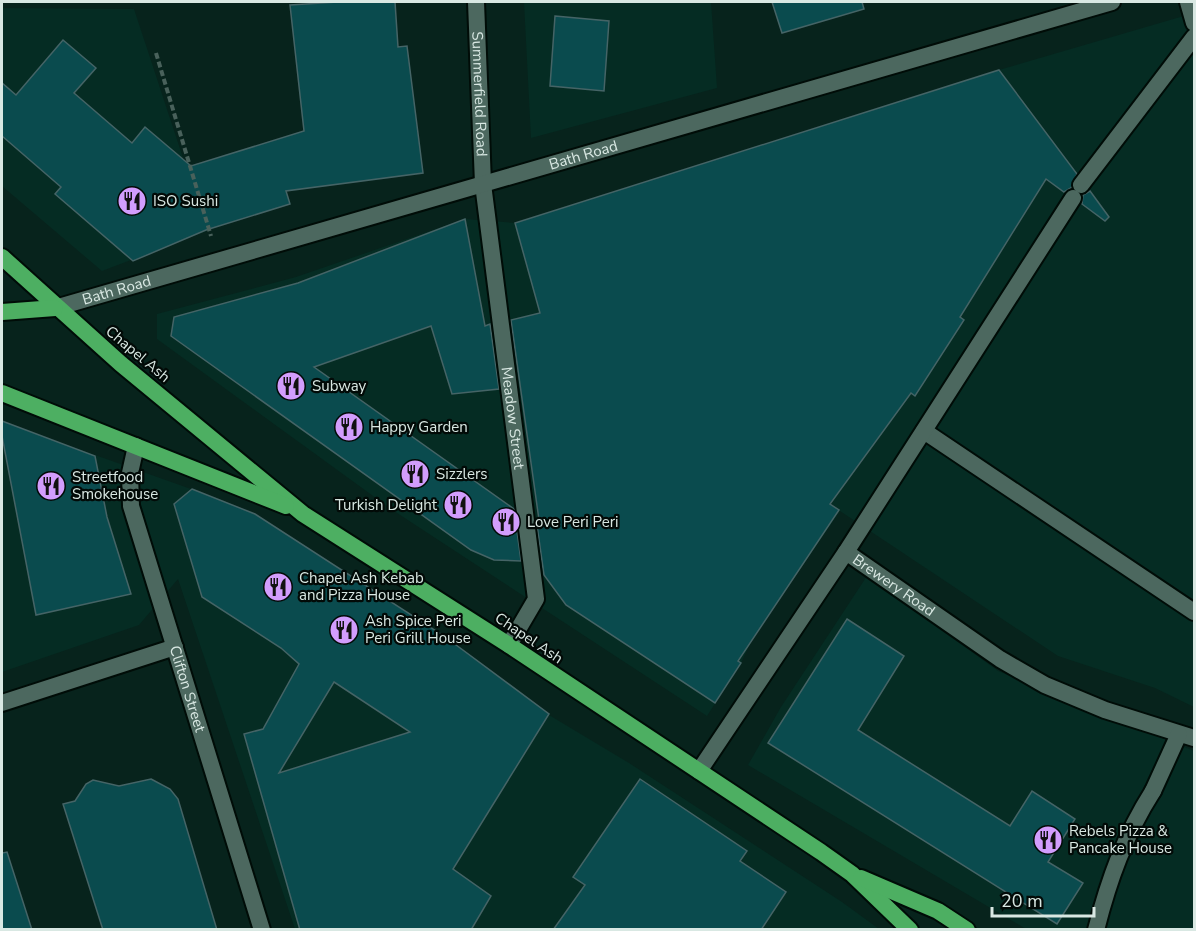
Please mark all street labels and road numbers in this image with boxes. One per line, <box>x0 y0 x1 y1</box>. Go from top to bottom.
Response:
street label: Summerfield Road <box>467 31 492 157</box>
street label: Bath Road <box>547 136 620 174</box>
street label: Bath Road <box>80 271 153 310</box>
street label: Chapel Ash <box>102 321 174 387</box>
street label: Meadow Street <box>496 366 529 471</box>
street label: Brewery Road <box>849 550 939 621</box>
street label: Chapel Ash <box>491 608 567 668</box>
street label: Clifton Street <box>165 643 210 735</box>

